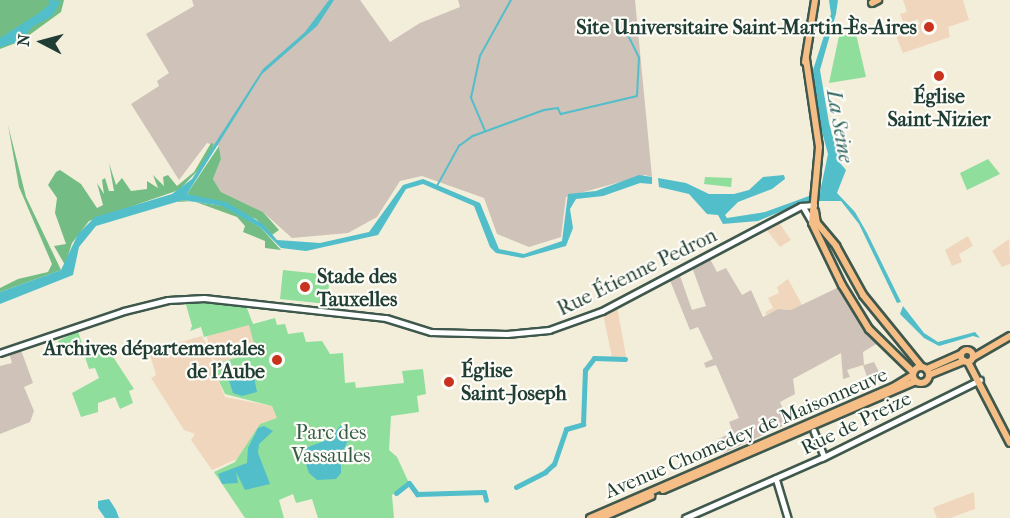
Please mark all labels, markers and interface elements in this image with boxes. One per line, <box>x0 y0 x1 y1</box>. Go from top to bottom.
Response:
north arrow <box>12 12 72 72</box>
place label: Site Universitaire Saint-Martin-Ès-Aires <box>576 15 917 39</box>
marker: Site Universitaire Saint-Martin-Ès-Aires <box>922 20 936 34</box>
text: N <box>14 33 34 47</box>
marker: Église Saint-Nizier <box>932 69 946 83</box>
place label: Église Saint-Nizier <box>887 85 991 132</box>
water label: La Seine <box>821 87 859 165</box>
street label: Rue Étienne Pedron <box>553 223 721 321</box>
place label: Stade des Tauxelles <box>317 264 397 311</box>
marker: Stade des Tauxelles <box>298 280 312 294</box>
place label: Archives départementales de l'Aube <box>43 336 265 383</box>
marker: Archives départementales de l'Aube <box>270 353 284 367</box>
place label: Église Saint-Joseph <box>461 358 567 405</box>
street label: Avenue Chomedey de Maisonneuve <box>601 362 891 504</box>
marker: Église Saint-Joseph <box>442 375 456 389</box>
street label: Rue de Preize <box>797 386 915 460</box>
park label: Parc des Vassaules <box>292 420 370 467</box>

